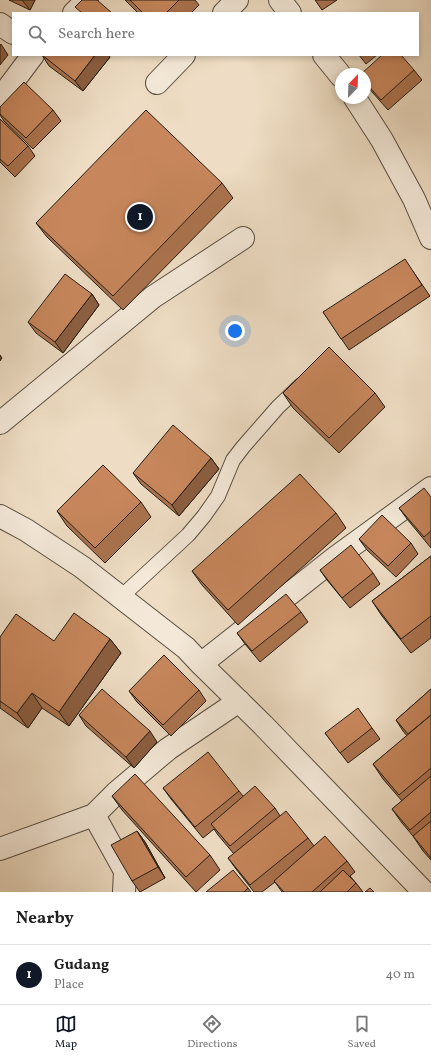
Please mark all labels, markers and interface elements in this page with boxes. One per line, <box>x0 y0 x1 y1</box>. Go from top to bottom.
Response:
search box <box>12 12 419 56</box>
icon: search <box>26 23 48 45</box>
text: Search here <box>58 24 135 45</box>
north arrow <box>335 68 371 104</box>
pin: 1 <box>127 202 153 232</box>
your location <box>225 321 245 341</box>
text: Nearby <box>16 907 74 930</box>
text: Gudang <box>54 955 109 976</box>
text: 1 <box>26 966 32 984</box>
text: 40 m <box>386 966 415 984</box>
text: Place <box>54 976 84 994</box>
tab: Map <box>55 1013 77 1052</box>
tab: Directions <box>187 1013 238 1052</box>
tab: Saved <box>348 1013 376 1052</box>

